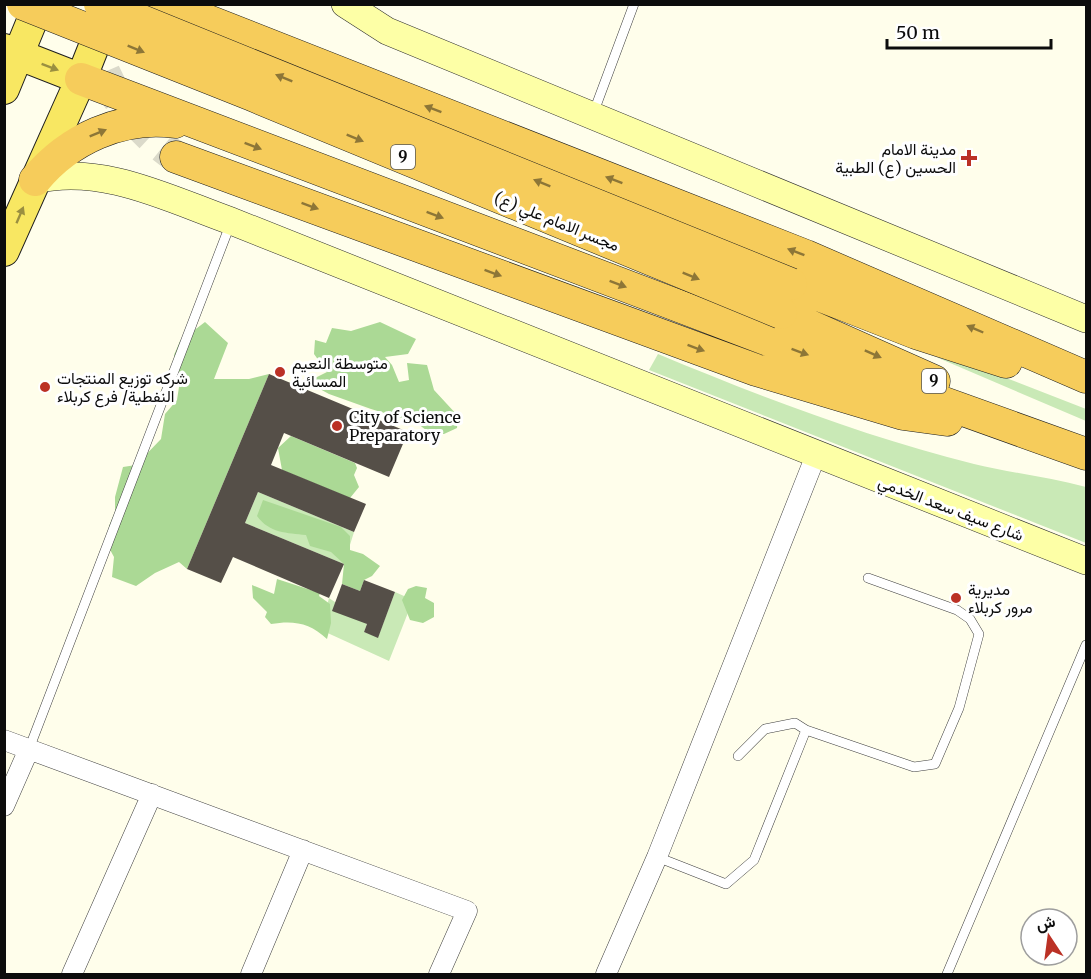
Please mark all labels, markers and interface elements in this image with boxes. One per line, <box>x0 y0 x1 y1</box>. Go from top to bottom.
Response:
scale bar <box>887 12 1050 50</box>
text: 50 m <box>896 21 940 44</box>
one-way arrow <box>127 44 145 54</box>
one-way arrow <box>41 63 59 72</box>
one-way arrow <box>274 73 292 83</box>
one-way arrow <box>424 104 442 113</box>
one-way arrow <box>89 128 107 138</box>
one-way arrow <box>347 133 365 143</box>
place label: مدينة الامام الحسين (ع) الطبية <box>835 139 956 179</box>
one-way arrow <box>244 142 262 151</box>
road number: 9 <box>391 145 415 169</box>
marker: مدينة الامام الحسين (ع) الطبية <box>960 149 978 167</box>
one-way arrow <box>605 175 623 185</box>
one-way arrow <box>533 178 551 188</box>
street label: مجسر الامام علي (ع) <box>490 187 622 259</box>
one-way arrow <box>301 202 319 211</box>
one-way arrow <box>15 206 25 224</box>
one-way arrow <box>427 210 445 220</box>
one-way arrow <box>787 247 805 256</box>
one-way arrow <box>484 269 502 279</box>
one-way arrow <box>682 272 700 281</box>
one-way arrow <box>609 279 627 289</box>
one-way arrow <box>966 324 984 333</box>
one-way arrow <box>687 343 705 353</box>
one-way arrow <box>792 347 810 357</box>
one-way arrow <box>865 349 883 359</box>
place label: متوسطة النعيم المسائية <box>292 353 388 391</box>
marker: متوسطة النعيم المسائية <box>273 365 287 379</box>
place label: شركه توزيع المنتجات النفطية/ فرع كربلاء <box>57 368 188 408</box>
road number: 9 <box>922 369 946 393</box>
marker: شركه توزيع المنتجات النفطية/ فرع كربلاء <box>38 380 52 394</box>
place label: City of Science Preparatory <box>349 407 461 445</box>
marker: City of Science Preparatory <box>330 419 344 433</box>
street label: شارع سيف سعد الخدمي <box>874 471 1027 549</box>
place label: مديرية مرور كربلاء <box>968 579 1033 618</box>
marker: مديرية مرور كربلاء <box>949 591 963 605</box>
north arrow <box>1019 907 1079 967</box>
text: ش <box>1034 910 1057 934</box>

